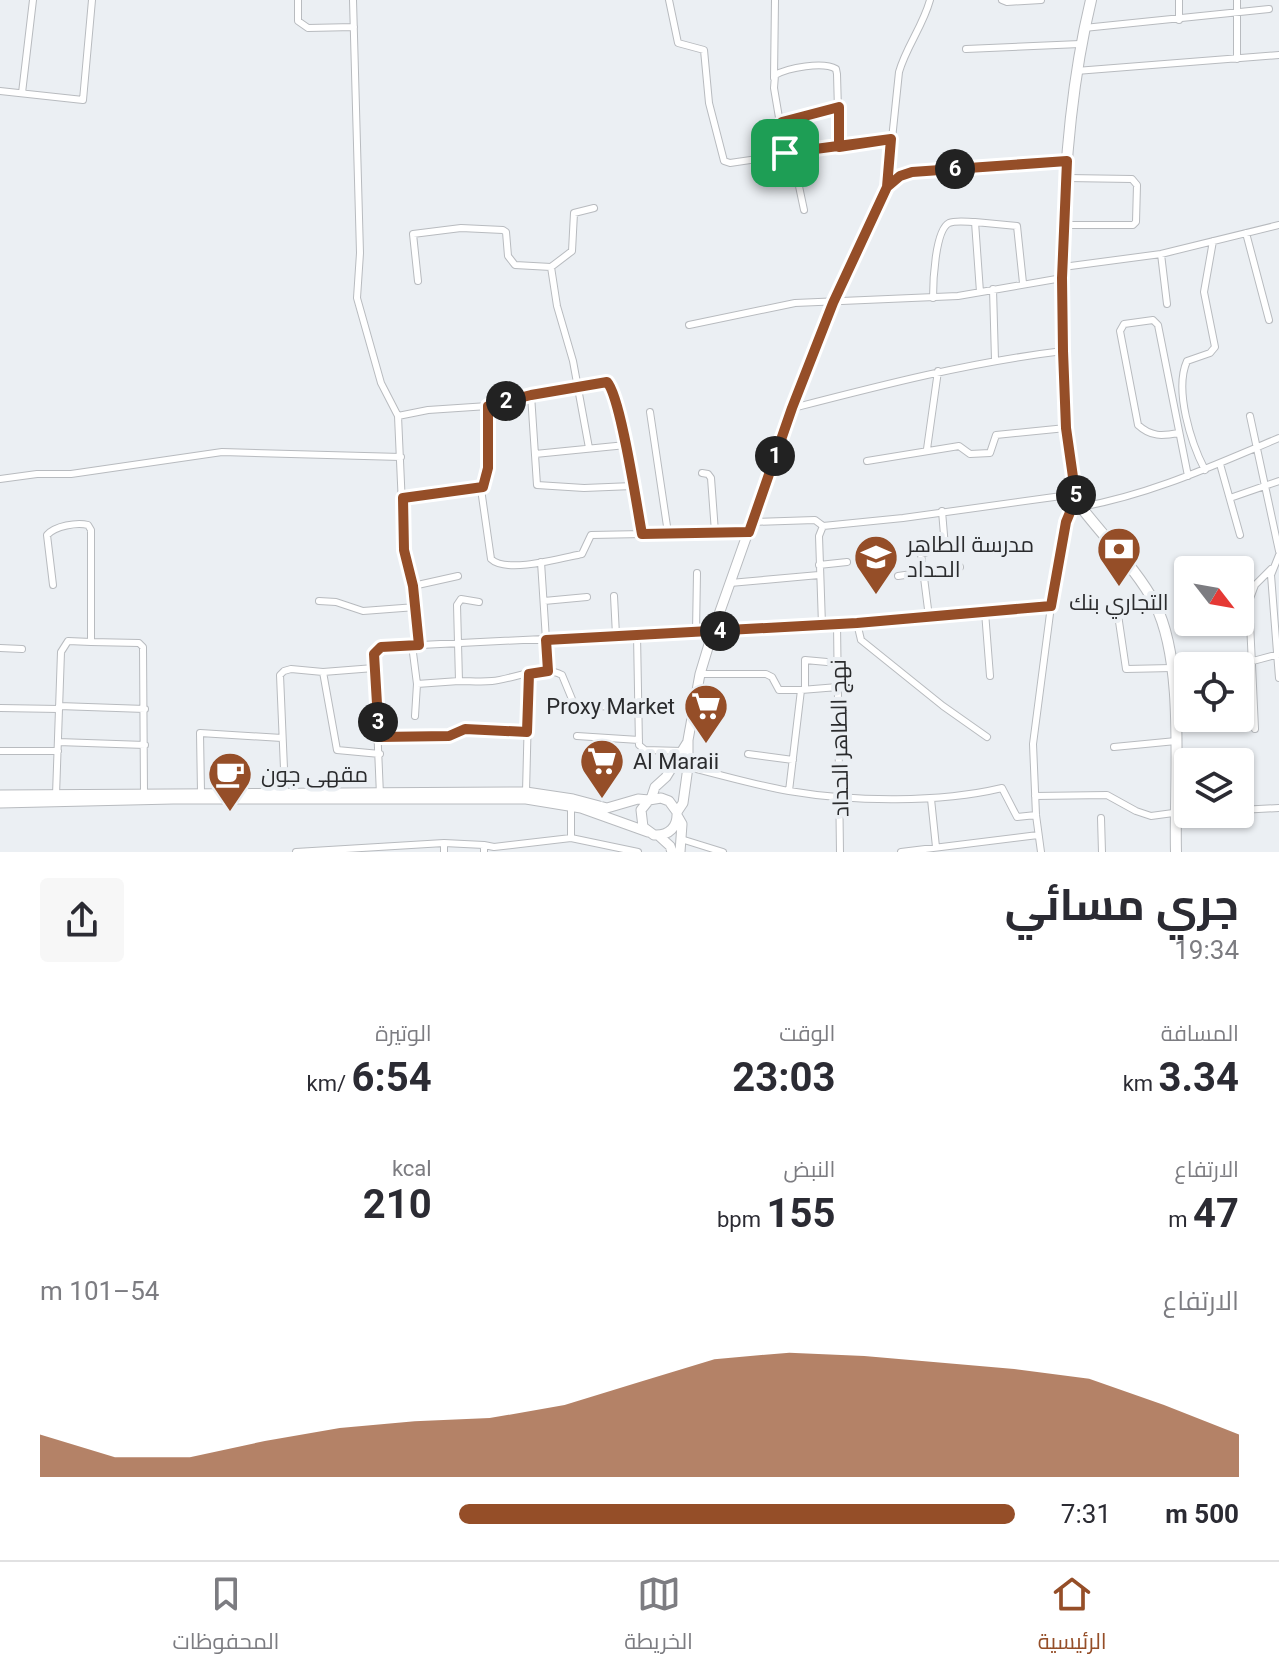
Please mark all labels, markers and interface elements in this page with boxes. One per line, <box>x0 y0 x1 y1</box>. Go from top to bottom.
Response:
pin <box>751 119 819 187</box>
icon: arrive <box>763 131 807 175</box>
pin: 6 <box>935 149 975 189</box>
text: 6 <box>949 156 961 181</box>
pin: 2 <box>486 381 526 421</box>
text: 2 <box>500 388 512 413</box>
pin: 1 <box>755 436 795 476</box>
text: 1 <box>769 443 781 468</box>
pin: 5 <box>1056 475 1096 515</box>
text: 5 <box>1070 482 1082 507</box>
bank icon: التجاري بنك <box>1095 525 1143 588</box>
place label: مدرسة الطاهر الحداد <box>905 532 1034 582</box>
school or university icon: مدرسة الطاهر الحداد <box>852 533 900 596</box>
north arrow <box>1174 556 1254 636</box>
map controls <box>1174 556 1254 828</box>
place label: التجاري بنك <box>1069 590 1169 619</box>
pin: 4 <box>700 611 740 651</box>
text: 4 <box>714 618 726 643</box>
button: locate <box>1174 652 1254 732</box>
street label: نهج الطاهر الحداد <box>826 659 855 817</box>
supermarket icon: Proxy Market <box>682 682 730 745</box>
place label: Proxy Market <box>546 694 675 719</box>
pin: 3 <box>358 702 398 742</box>
text: 3 <box>372 709 384 734</box>
supermarket icon: Al Maraii <box>578 737 626 800</box>
button: layers <box>1174 748 1254 828</box>
place label: Al Maraii <box>633 749 719 774</box>
cafe icon: مقهى جون <box>206 750 254 813</box>
place label: مقهى جون <box>261 762 368 788</box>
button: share <box>40 878 124 962</box>
text: جري مسائي <box>1005 879 1239 931</box>
text: 19:34 <box>1174 935 1239 965</box>
text: الوتيرة <box>375 1021 432 1046</box>
text: الوقت <box>779 1021 835 1046</box>
text: المسافة <box>1161 1021 1239 1046</box>
text: 6:54 <box>352 1054 432 1101</box>
text: 23:03 <box>732 1054 835 1101</box>
text: 3.34 <box>1159 1054 1239 1101</box>
text: /km <box>307 1071 352 1096</box>
text: km <box>1123 1071 1159 1096</box>
text: kcal <box>392 1156 432 1181</box>
text: النبض <box>784 1157 835 1182</box>
text: الارتفاع <box>1175 1157 1239 1182</box>
text: 210 <box>363 1181 432 1228</box>
text: 155 <box>766 1190 835 1237</box>
text: 47 <box>1193 1190 1239 1237</box>
text: bpm <box>717 1207 766 1232</box>
text: m <box>1168 1207 1193 1232</box>
text: 54–101 m <box>40 1276 159 1306</box>
text: الارتفاع <box>1163 1286 1239 1316</box>
text: 7:31 <box>1061 1499 1111 1529</box>
text: 500 m <box>1165 1499 1239 1529</box>
tab: المحفوظات <box>172 1572 279 1662</box>
tab: الخريطة <box>624 1572 693 1662</box>
tab: الرئيسية <box>1038 1572 1107 1662</box>

